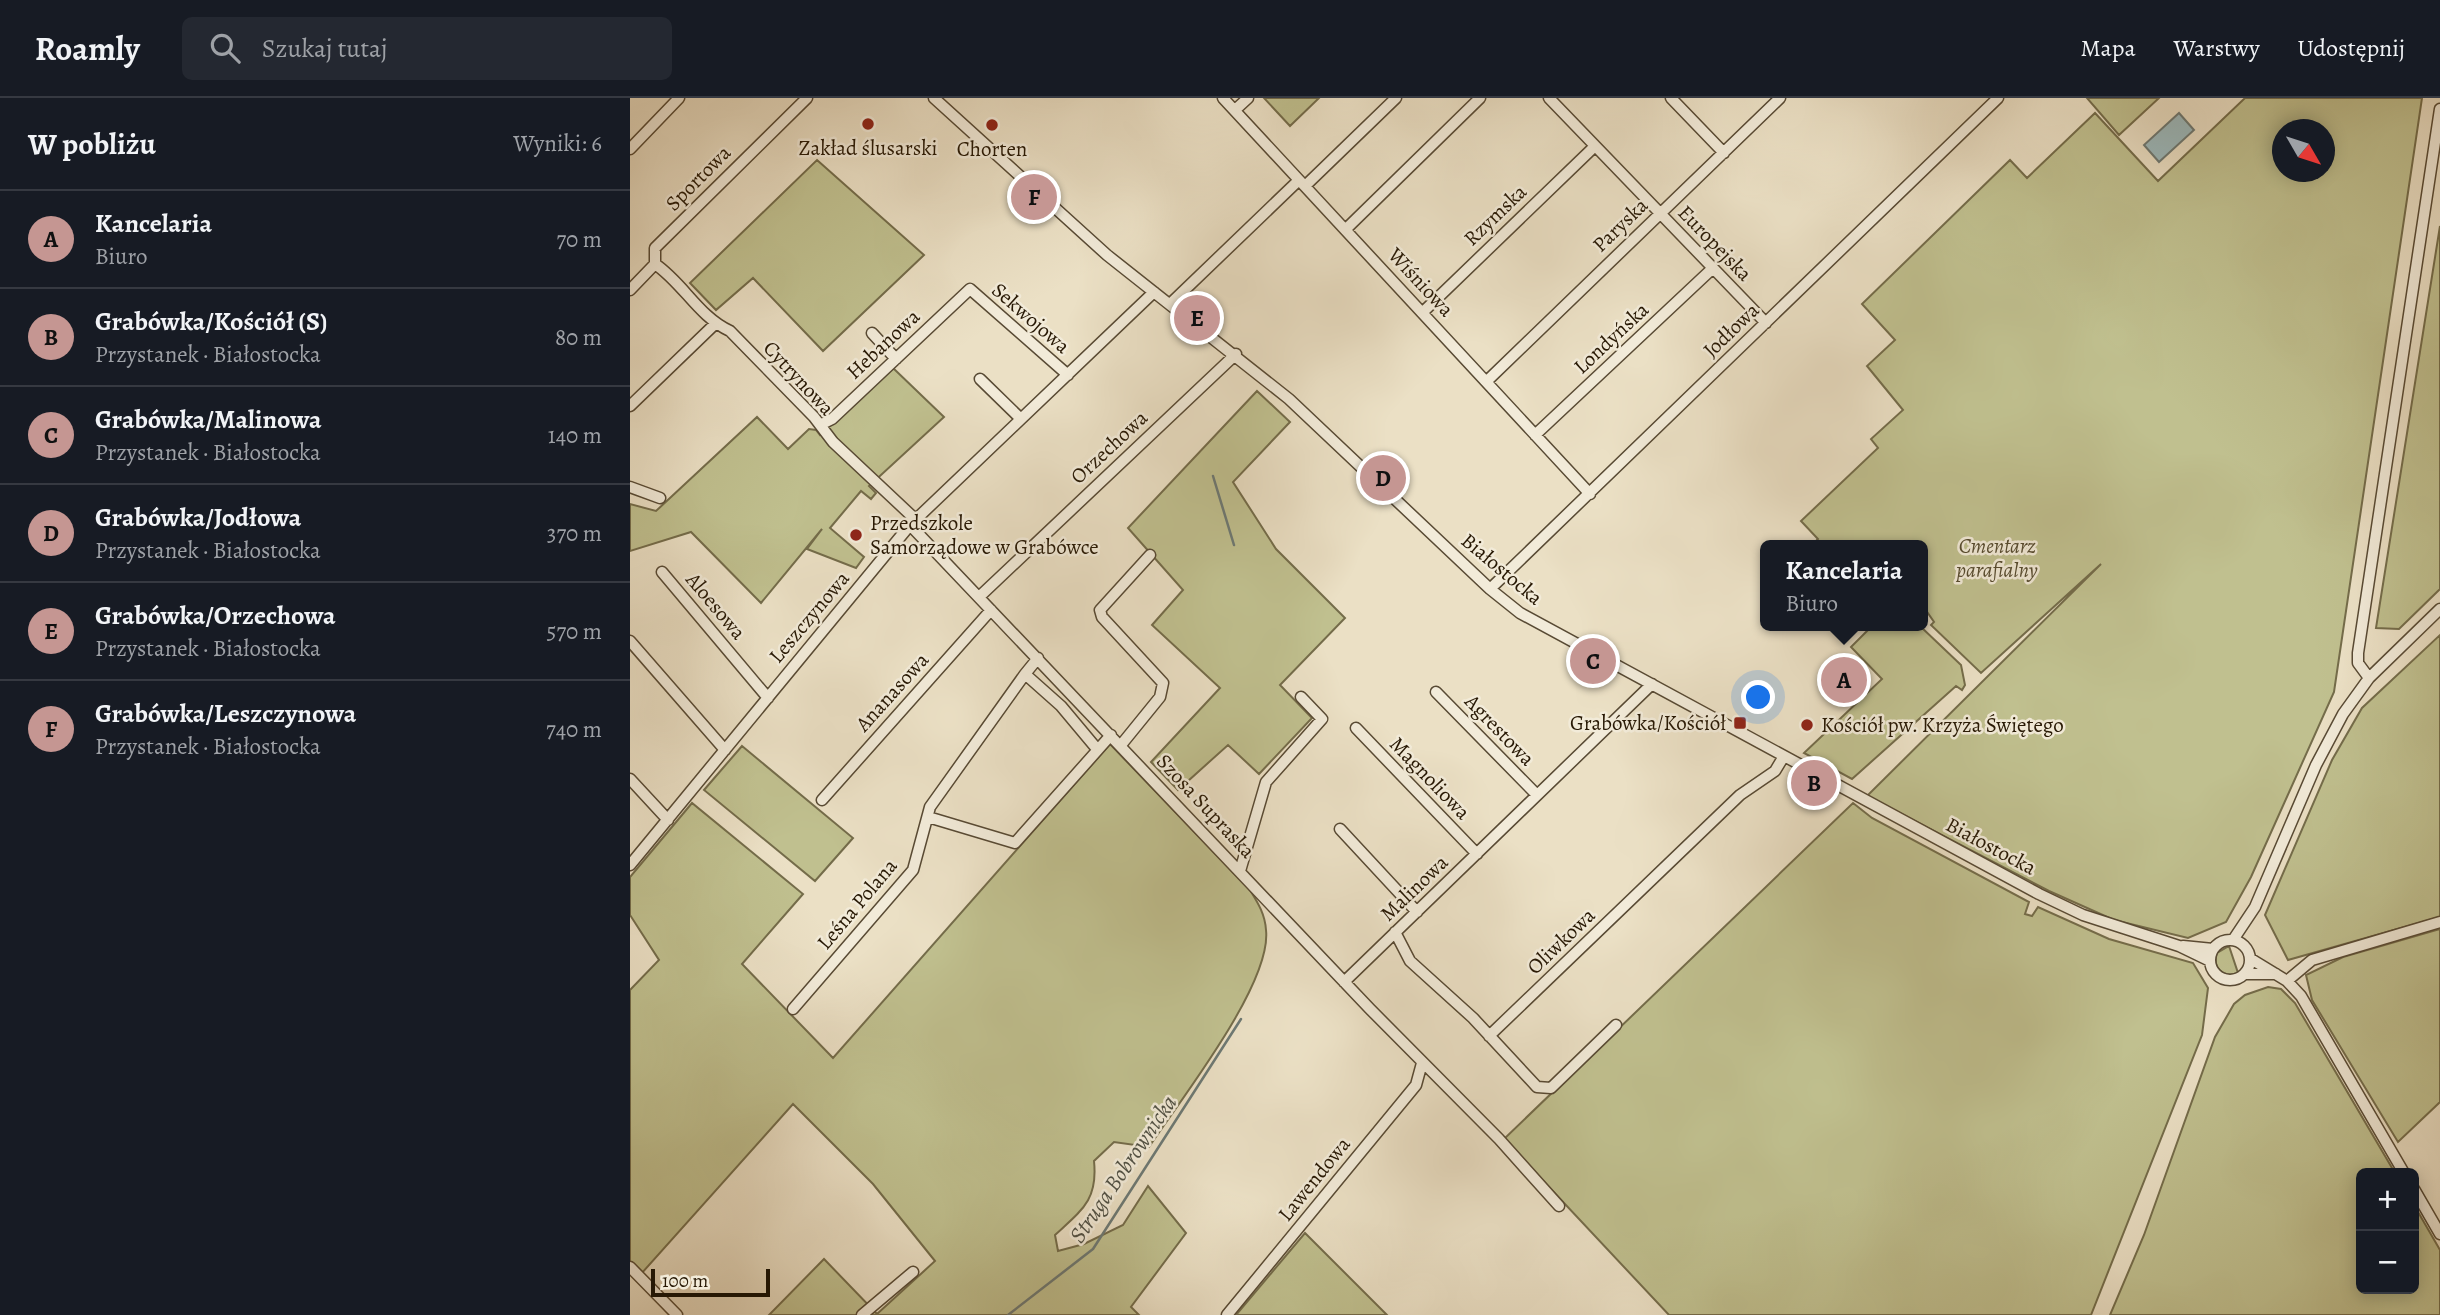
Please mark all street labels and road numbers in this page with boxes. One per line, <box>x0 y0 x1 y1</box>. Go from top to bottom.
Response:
street label: Sportowa <box>659 139 737 217</box>
street label: Rzymska <box>1457 178 1533 252</box>
street label: Paryska <box>1586 192 1654 258</box>
street label: Europejska <box>1672 199 1758 287</box>
street label: Wiśniowa <box>1381 241 1460 323</box>
street label: Sekwojowa <box>986 276 1076 360</box>
street label: Londyńska <box>1567 296 1655 380</box>
street label: Jodłowa <box>1697 296 1765 364</box>
street label: Hebanowa <box>840 303 926 385</box>
street label: Cytrynowa <box>757 335 841 422</box>
street label: Orzechowa <box>1064 404 1154 490</box>
street label: Białostocka <box>1455 527 1549 612</box>
street label: Leszczynowa <box>762 565 856 669</box>
street label: Aloesowa <box>679 566 752 646</box>
street label: Ananasowa <box>848 646 935 738</box>
street label: Agrestowa <box>1458 687 1541 772</box>
street label: Magnoliowa <box>1383 730 1477 826</box>
street label: Szosa Supraska <box>1150 748 1262 864</box>
street label: Białostocka <box>1941 810 2041 882</box>
street label: Malinowa <box>1374 849 1454 927</box>
street label: Leśna Polana <box>811 852 904 956</box>
street label: Oliwkowa <box>1521 901 1601 981</box>
street label: Lawendowa <box>1271 1131 1357 1227</box>

